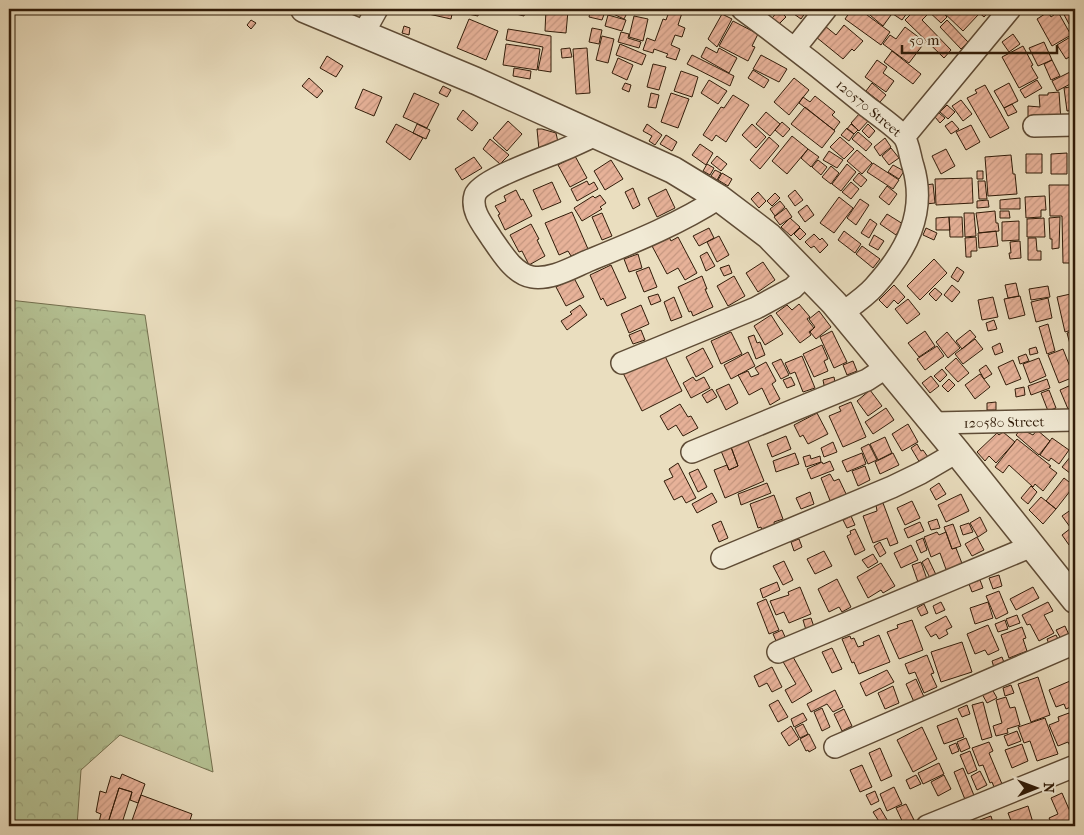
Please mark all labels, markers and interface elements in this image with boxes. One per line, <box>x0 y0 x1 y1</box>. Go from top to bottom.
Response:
scale bar <box>902 22 1056 54</box>
text: 50 m <box>909 31 940 49</box>
street label: 120570 Street <box>832 76 905 141</box>
street label: 120580 Street <box>964 413 1044 432</box>
north arrow <box>1012 762 1062 812</box>
text: N <box>1040 782 1057 794</box>

